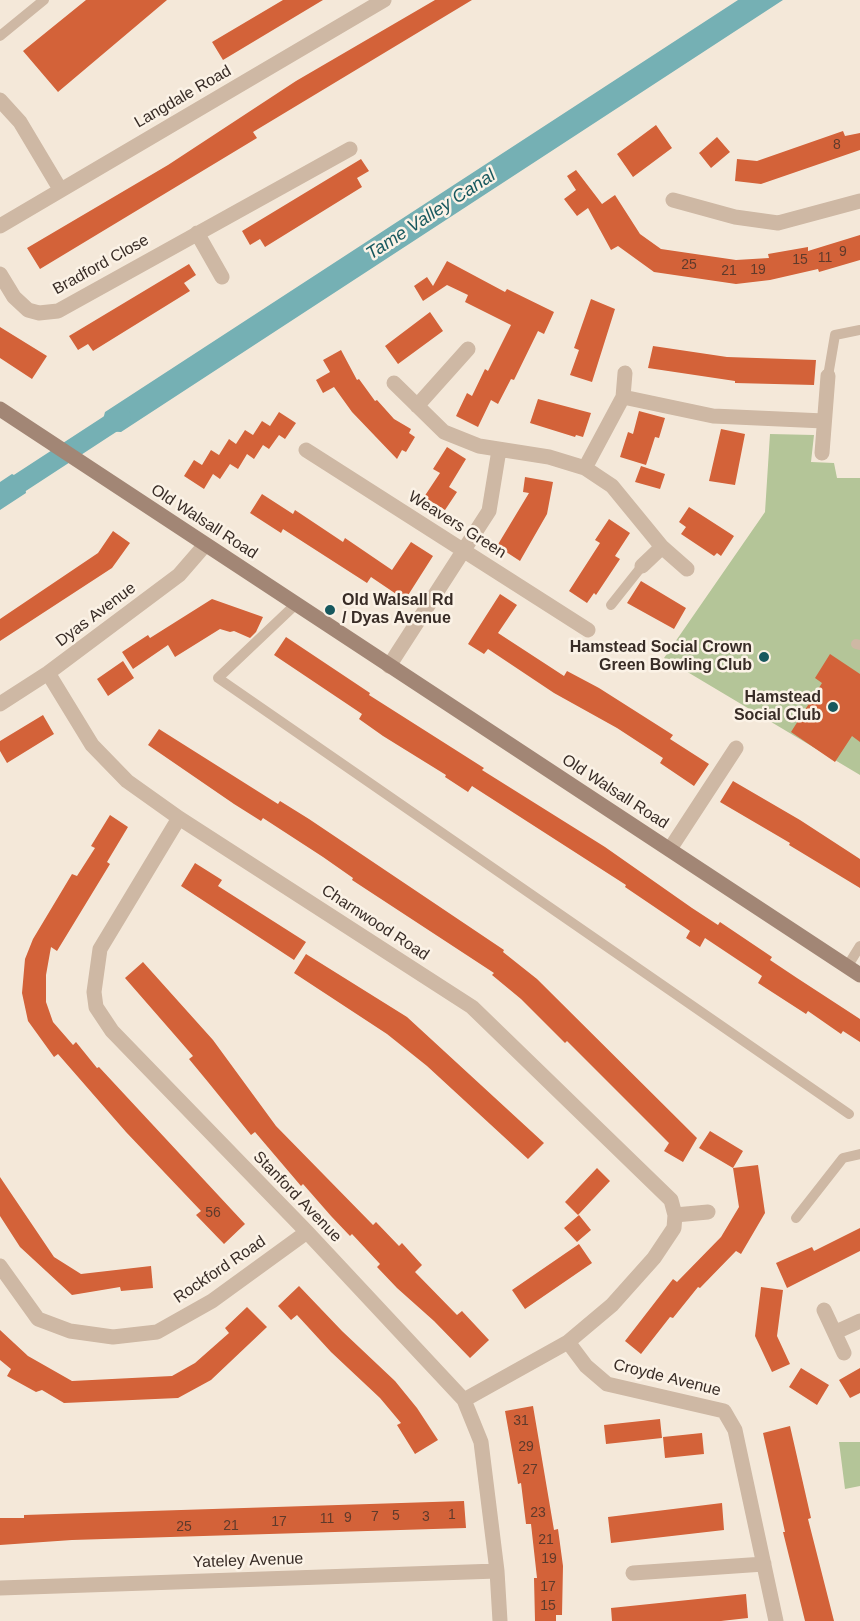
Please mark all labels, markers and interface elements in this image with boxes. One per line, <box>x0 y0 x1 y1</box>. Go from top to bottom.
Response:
street label: Langdale Road <box>131 62 235 132</box>
house number: 8 <box>833 137 841 153</box>
water label: Tame Valley Canal <box>362 165 500 265</box>
street label: Bradford Close <box>50 231 152 299</box>
house number: 9 <box>839 244 847 260</box>
house number: 11 <box>818 250 832 266</box>
house number: 15 <box>792 252 808 268</box>
house number: 25 <box>681 257 697 273</box>
house number: 19 <box>750 262 766 278</box>
house number: 21 <box>721 263 737 279</box>
street label: Old Walsall Road <box>147 480 261 564</box>
street label: Weavers Green <box>405 487 509 563</box>
street label: Dyas Avenue <box>52 579 140 651</box>
place label: Old Walsall Rd / Dyas Avenue <box>342 591 453 629</box>
marker: Old Walsall Rd / Dyas Avenue <box>323 603 337 617</box>
place label: Hamstead Social Crown Green Bowling Club <box>570 638 752 676</box>
marker: Hamstead Social Crown Green Bowling Club <box>757 650 771 664</box>
place label: Hamstead Social Club <box>734 688 821 726</box>
marker: Hamstead Social Club <box>826 700 840 714</box>
street label: Old Walsall Road <box>558 750 672 834</box>
street label: Charnwood Road <box>318 881 432 965</box>
street label: Stanford Avenue <box>249 1148 345 1246</box>
house number: 56 <box>205 1205 221 1221</box>
street label: Rockford Road <box>170 1232 270 1308</box>
street label: Croyde Avenue <box>611 1355 723 1401</box>
house number: 31 <box>513 1413 529 1429</box>
house number: 29 <box>518 1439 534 1455</box>
house number: 27 <box>522 1462 538 1478</box>
house number: 23 <box>530 1505 546 1521</box>
house number: 1 <box>448 1507 456 1523</box>
house number: 5 <box>392 1508 400 1524</box>
house number: 7 <box>371 1509 379 1525</box>
house number: 3 <box>422 1509 430 1525</box>
house number: 9 <box>344 1510 352 1526</box>
house number: 11 <box>320 1511 334 1527</box>
house number: 17 <box>271 1514 287 1530</box>
house number: 21 <box>223 1518 239 1534</box>
house number: 25 <box>176 1519 192 1535</box>
house number: 21 <box>538 1532 554 1548</box>
street label: Yateley Avenue <box>192 1549 304 1573</box>
house number: 19 <box>541 1551 557 1567</box>
house number: 17 <box>540 1579 556 1595</box>
house number: 15 <box>540 1598 556 1614</box>

